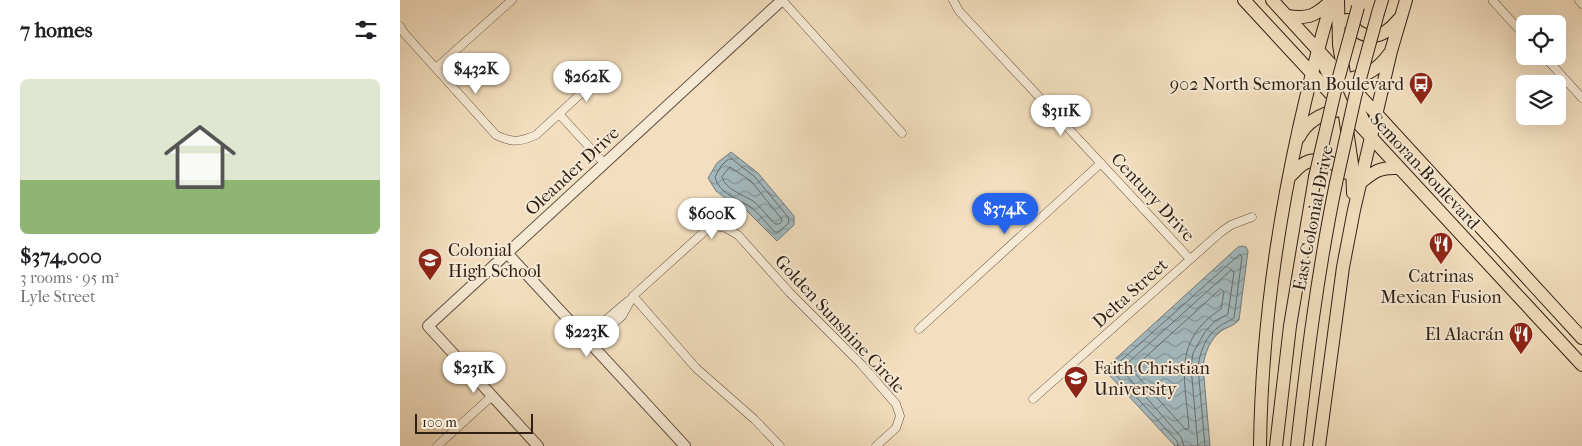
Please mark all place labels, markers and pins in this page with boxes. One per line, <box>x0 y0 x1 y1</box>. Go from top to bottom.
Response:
pin: $432K <box>441 52 511 95</box>
pin: $262K <box>552 61 622 103</box>
bus stop icon: 902 North Semoran Boulevard <box>1408 71 1434 105</box>
place label: 902 North Semoran Boulevard <box>1170 74 1404 95</box>
pin: $311K <box>1026 94 1096 137</box>
pin: $374K <box>970 192 1040 235</box>
pin: $600K <box>677 198 747 240</box>
restaurant icon: Catrinas Mexican Fusion <box>1428 231 1454 265</box>
place label: Colonial High School <box>448 240 541 282</box>
school or university icon: Colonial High School <box>417 247 443 281</box>
place label: Catrinas Mexican Fusion <box>1380 266 1502 308</box>
pin: $223K <box>552 316 622 358</box>
restaurant icon: El Alacrán <box>1508 321 1534 355</box>
place label: El Alacrán <box>1425 324 1505 345</box>
pin: $231K <box>439 352 509 394</box>
place label: Faith Christian University <box>1094 358 1210 400</box>
school or university icon: Faith Christian University <box>1063 365 1089 399</box>

